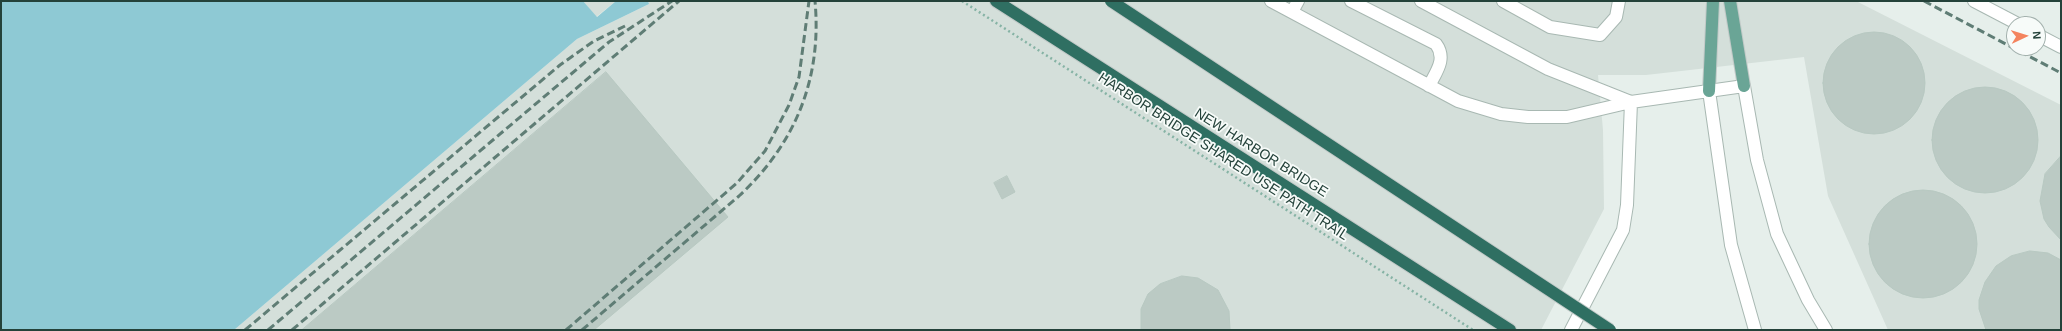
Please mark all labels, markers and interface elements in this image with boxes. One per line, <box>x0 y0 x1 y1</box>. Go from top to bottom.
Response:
north arrow <box>2006 16 2046 56</box>
text: N <box>2031 31 2043 40</box>
street label: HARBOR BRIDGE SHARED USE PATH TRAIL <box>1095 70 1351 244</box>
street label: NEW HARBOR BRIDGE <box>1191 105 1331 201</box>

